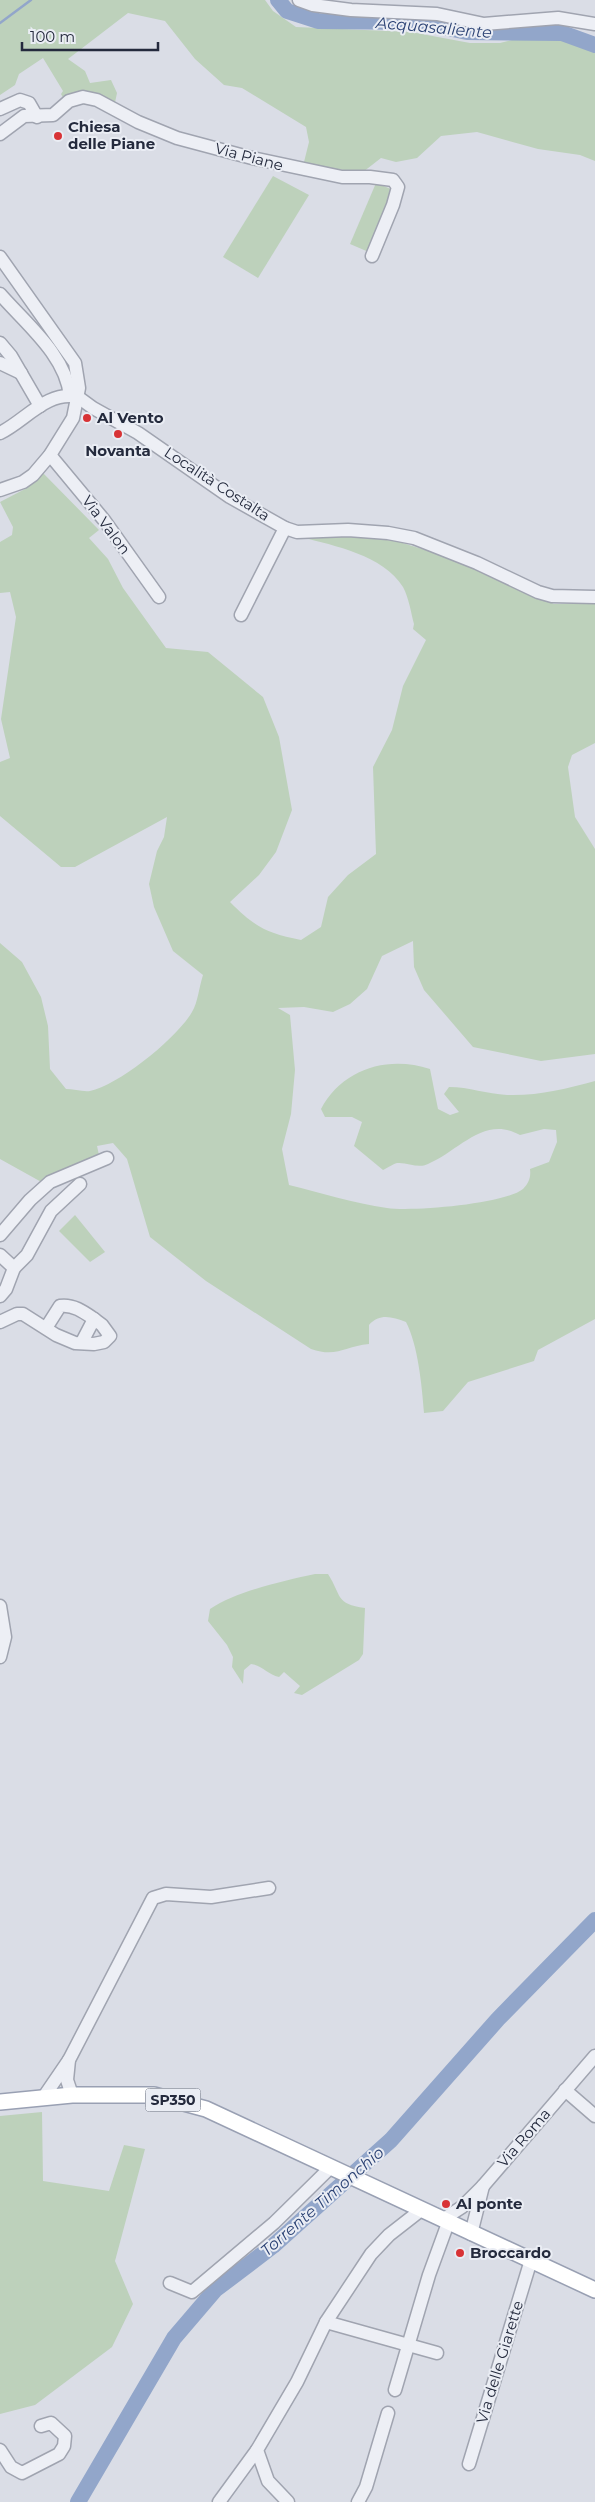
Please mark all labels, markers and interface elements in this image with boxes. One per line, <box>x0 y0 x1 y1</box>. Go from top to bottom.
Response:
water label: Acquasaliente <box>374 13 493 42</box>
scale bar <box>22 20 159 52</box>
text: 100 m <box>30 27 75 46</box>
place label: Chiesa delle Piane <box>68 117 155 153</box>
marker: Chiesa delle Piane <box>52 130 64 142</box>
street label: Via Piane <box>213 138 285 175</box>
place label: Al Vento <box>96 408 164 427</box>
marker: Al Vento <box>81 412 93 424</box>
marker: Novanta <box>112 428 124 440</box>
place label: Novanta <box>85 441 151 460</box>
street label: Località Costalta <box>161 442 274 525</box>
street label: Via Valon <box>78 491 135 558</box>
road number: SP350 <box>146 2088 200 2112</box>
street label: Via Roma <box>493 2104 554 2171</box>
water label: Torrente Timonchio <box>257 2143 388 2260</box>
place label: Al ponte <box>455 2194 523 2213</box>
marker: Al ponte <box>440 2198 452 2210</box>
place label: Broccardo <box>470 2243 551 2262</box>
marker: Broccardo <box>454 2247 466 2259</box>
street label: Via delle Giarette <box>472 2298 527 2426</box>

